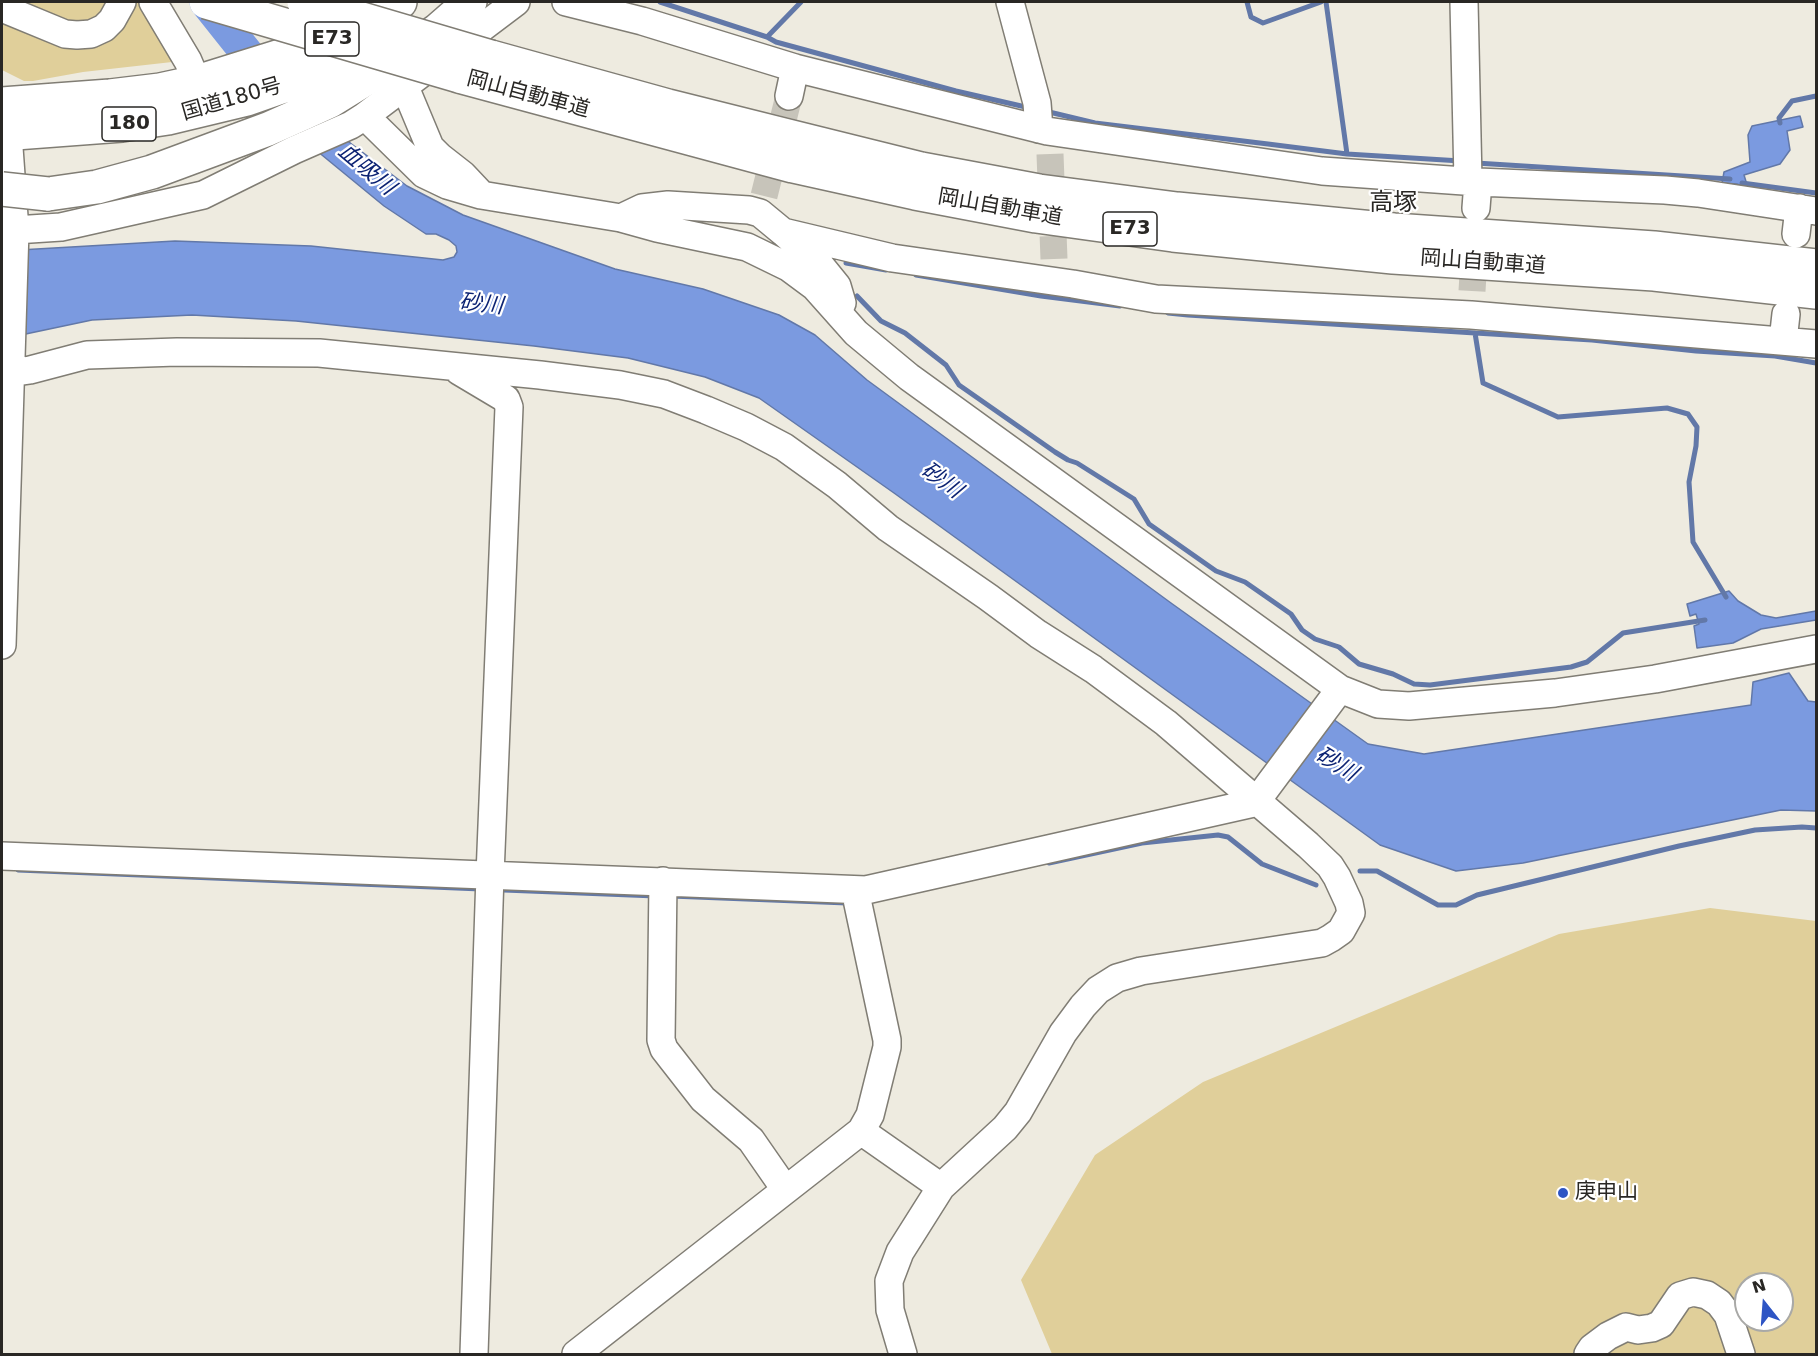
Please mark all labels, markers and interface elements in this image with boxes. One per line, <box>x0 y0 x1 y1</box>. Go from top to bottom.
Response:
road number: E73 <box>305 22 359 56</box>
street label: 岡山自動車道 <box>464 67 592 123</box>
street label: 国道180号 <box>179 74 285 126</box>
road number: 180 <box>102 107 156 141</box>
water label: 血吸川 <box>332 139 400 201</box>
street label: 岡山自動車道 <box>936 185 1064 231</box>
district label: 高塚 <box>1369 190 1417 218</box>
road number: E73 <box>1103 212 1157 246</box>
street label: 岡山自動車道 <box>1419 246 1547 280</box>
water label: 砂川 <box>458 290 504 320</box>
water label: 砂川 <box>915 457 967 505</box>
water label: 砂川 <box>1310 742 1362 788</box>
place label: 庚申山 <box>1575 1180 1638 1206</box>
marker: 庚申山 <box>1556 1186 1570 1200</box>
north arrow <box>1734 1272 1794 1332</box>
text: N <box>1750 1275 1768 1297</box>

